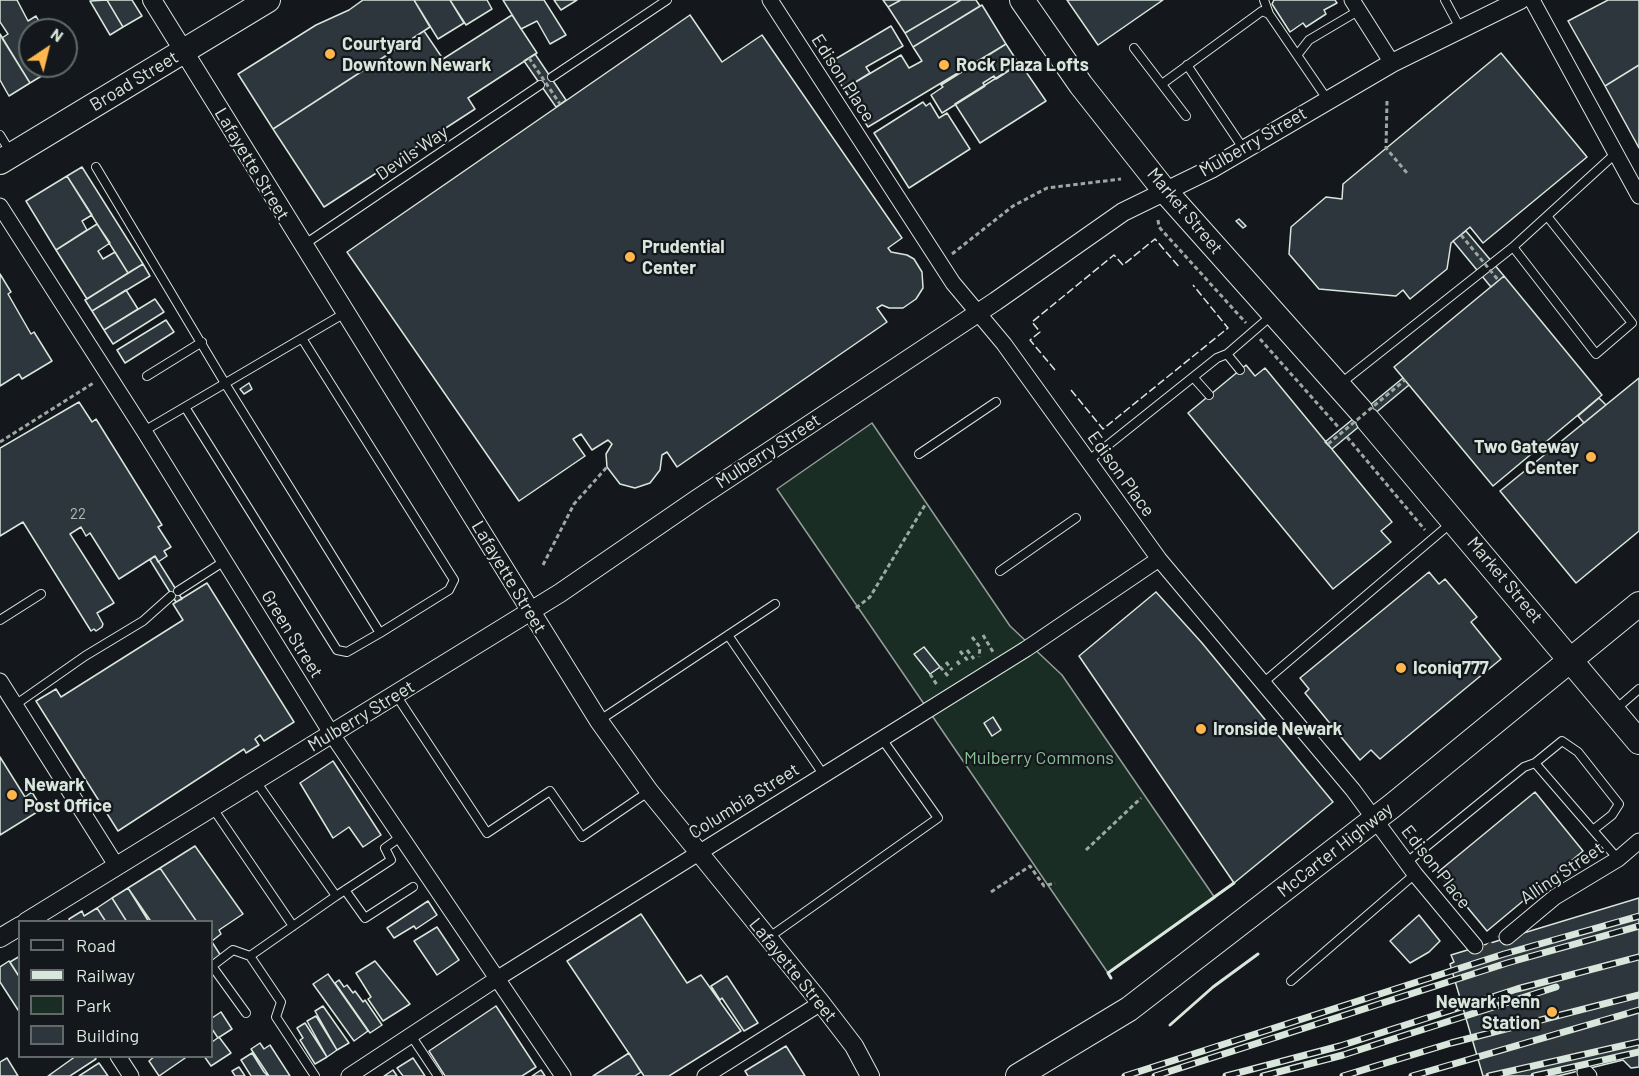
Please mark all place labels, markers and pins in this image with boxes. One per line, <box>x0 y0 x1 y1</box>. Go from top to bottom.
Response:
place label: Courtyard Downtown Newark <box>342 33 491 76</box>
marker: Courtyard Downtown Newark <box>323 47 337 61</box>
place label: Rock Plaza Lofts <box>956 54 1089 76</box>
marker: Rock Plaza Lofts <box>937 58 951 72</box>
place label: Prudential Center <box>642 236 725 278</box>
marker: Prudential Center <box>623 250 637 264</box>
place label: Two Gateway Center <box>1474 436 1579 478</box>
marker: Two Gateway Center <box>1584 450 1598 464</box>
place label: Iconiq777 <box>1413 657 1489 679</box>
marker: Iconiq777 <box>1394 661 1408 675</box>
place label: Ironside Newark <box>1213 718 1342 740</box>
marker: Ironside Newark <box>1194 722 1208 736</box>
place label: Newark Post Office <box>24 774 112 816</box>
marker: Newark Post Office <box>5 788 19 802</box>
place label: Newark Penn Station <box>1436 991 1540 1034</box>
marker: Newark Penn Station <box>1545 1005 1559 1019</box>

